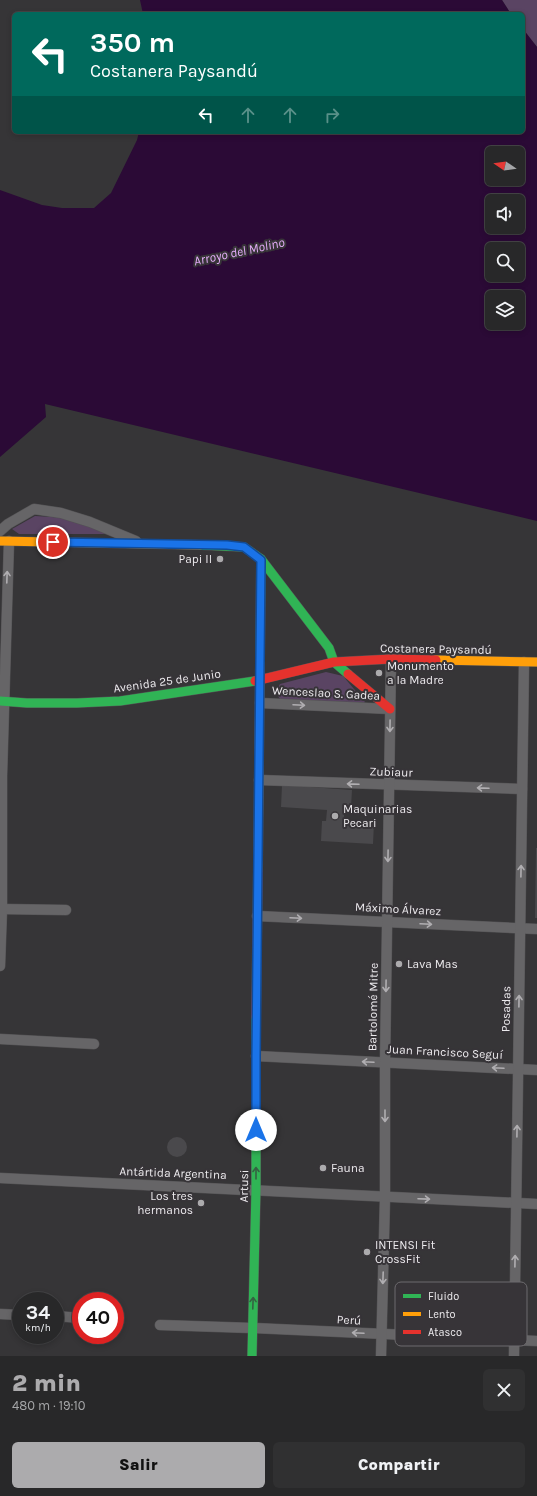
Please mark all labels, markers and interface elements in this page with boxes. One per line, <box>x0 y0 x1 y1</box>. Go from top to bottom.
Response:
text: 350 m <box>90 26 175 59</box>
icon: left <box>24 28 76 80</box>
text: Costanera Paysandú <box>90 60 258 82</box>
icon: left <box>195 104 217 126</box>
icon: ahead <box>237 104 259 126</box>
icon: ahead <box>279 104 301 126</box>
icon: right <box>321 104 343 126</box>
north arrow <box>485 146 525 186</box>
map controls <box>485 146 525 330</box>
button: sound <box>485 194 525 234</box>
water label: Arroyo del Molino <box>192 234 286 268</box>
button: search <box>485 242 525 282</box>
button: layers <box>485 290 525 330</box>
pin <box>36 525 70 559</box>
icon: arrive <box>42 531 64 553</box>
place label: Papi II <box>179 552 212 566</box>
marker: Papi II <box>215 554 225 564</box>
one-way arrow <box>4 571 11 584</box>
street label: Costanera Paysandú <box>380 641 492 657</box>
place label: Monumento a la Madre <box>387 659 454 687</box>
street label: Avenida 25 de Junio <box>112 667 222 695</box>
marker: Monumento a la Madre <box>374 668 384 678</box>
street label: Wenceslao S. Gadea <box>272 683 380 703</box>
one-way arrow <box>292 701 305 708</box>
one-way arrow <box>386 719 394 732</box>
street label: Zubiaur <box>369 764 414 780</box>
one-way arrow <box>347 780 360 787</box>
one-way arrow <box>477 784 490 792</box>
place label: Maquinarias Pecari <box>343 802 412 830</box>
marker: Maquinarias Pecari <box>330 811 340 821</box>
one-way arrow <box>384 849 392 862</box>
one-way arrow <box>517 865 524 878</box>
street label: Máximo Álvarez <box>355 899 442 918</box>
one-way arrow <box>289 914 302 921</box>
one-way arrow <box>419 920 432 927</box>
place label: Lava Mas <box>407 957 458 971</box>
marker: Lava Mas <box>394 959 404 969</box>
street label: Bartolomé Mitre <box>365 963 381 1051</box>
one-way arrow <box>382 979 390 992</box>
street label: Posadas <box>499 986 513 1032</box>
one-way arrow <box>515 995 523 1008</box>
street label: Juan Francisco Seguí <box>387 1042 504 1062</box>
one-way arrow <box>362 1058 375 1066</box>
one-way arrow <box>492 1064 505 1071</box>
position arrow <box>235 1109 277 1151</box>
one-way arrow <box>381 1109 389 1122</box>
one-way arrow <box>513 1125 521 1138</box>
place label: Fauna <box>331 1161 365 1175</box>
marker: Fauna <box>318 1163 328 1173</box>
street label: Antártida Argentina <box>119 1164 227 1182</box>
one-way arrow <box>252 1167 260 1180</box>
street label: Artusi <box>237 1169 251 1203</box>
place label: Los tres hermanos <box>137 1189 193 1217</box>
one-way arrow <box>417 1196 430 1203</box>
marker: Los tres hermanos <box>196 1198 206 1208</box>
place label: INTENSI Fit CrossFit <box>375 1238 436 1266</box>
marker: INTENSI Fit CrossFit <box>362 1247 372 1257</box>
one-way arrow <box>511 1255 519 1268</box>
one-way arrow <box>379 1271 387 1284</box>
legend <box>395 1282 527 1346</box>
text: Fluido <box>428 1290 459 1303</box>
speed limit sign: 40 <box>72 1292 124 1344</box>
one-way arrow <box>249 1297 257 1310</box>
text: 34 <box>26 1301 50 1324</box>
text: Lento <box>428 1308 456 1321</box>
street label: Perú <box>336 1312 362 1328</box>
text: km/h <box>25 1322 51 1334</box>
text: Atasco <box>428 1326 462 1339</box>
one-way arrow <box>352 1329 365 1337</box>
text: 2 min <box>12 1369 81 1397</box>
button: close <box>483 1369 525 1411</box>
text: 480 m · 19:10 <box>12 1398 86 1413</box>
button: Salir <box>12 1442 265 1488</box>
button: Compartir <box>273 1442 525 1488</box>

